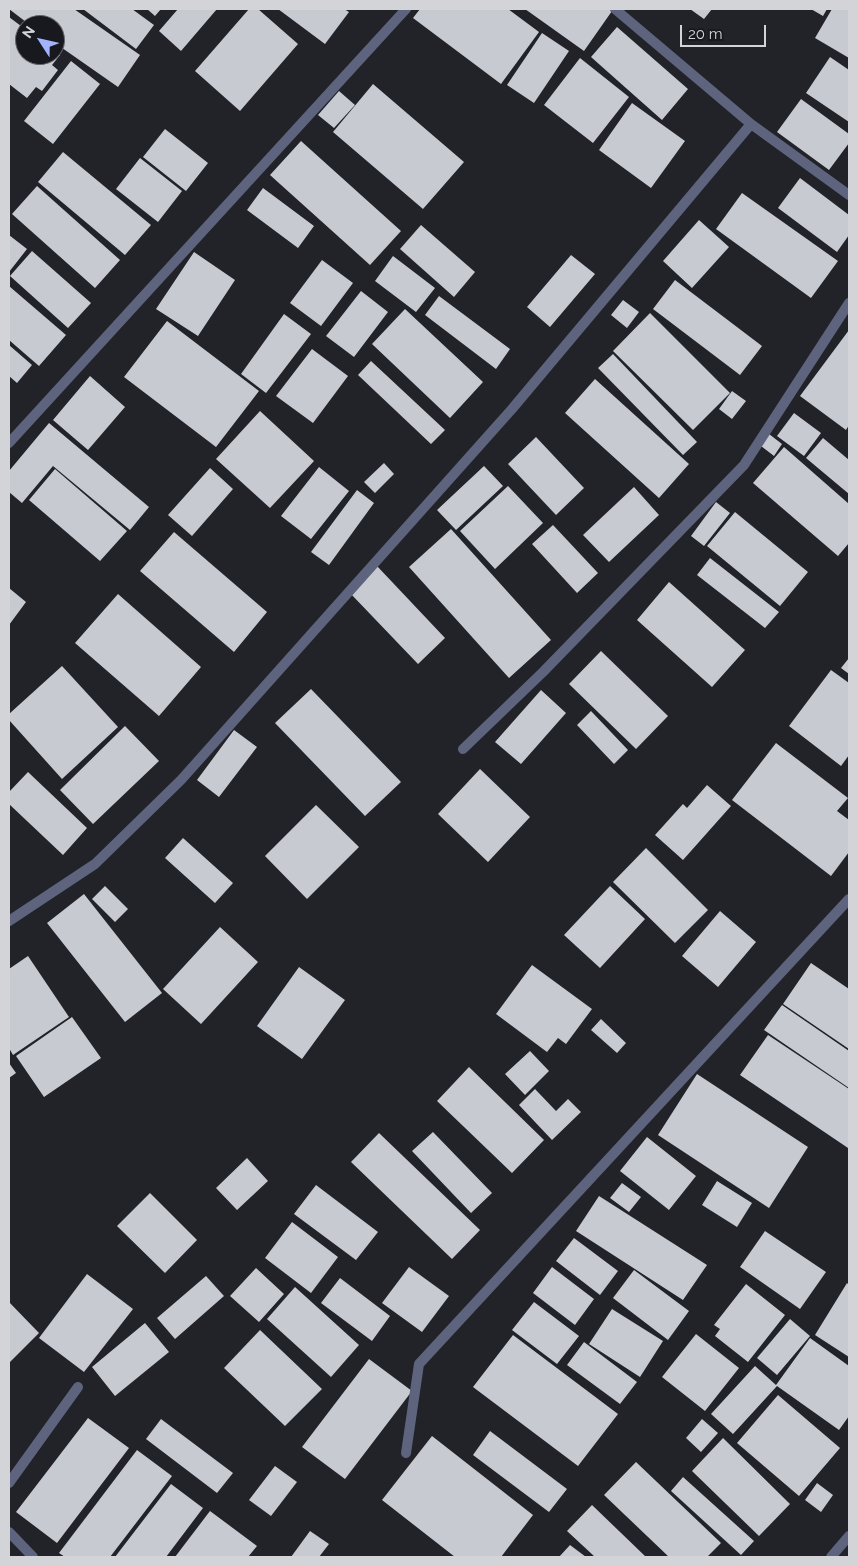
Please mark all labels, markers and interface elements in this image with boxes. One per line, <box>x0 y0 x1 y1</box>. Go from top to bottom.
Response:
north arrow <box>15 15 65 65</box>
scale bar <box>683 15 769 47</box>
text: N <box>19 23 38 41</box>
text: 20 m <box>688 25 723 43</box>

